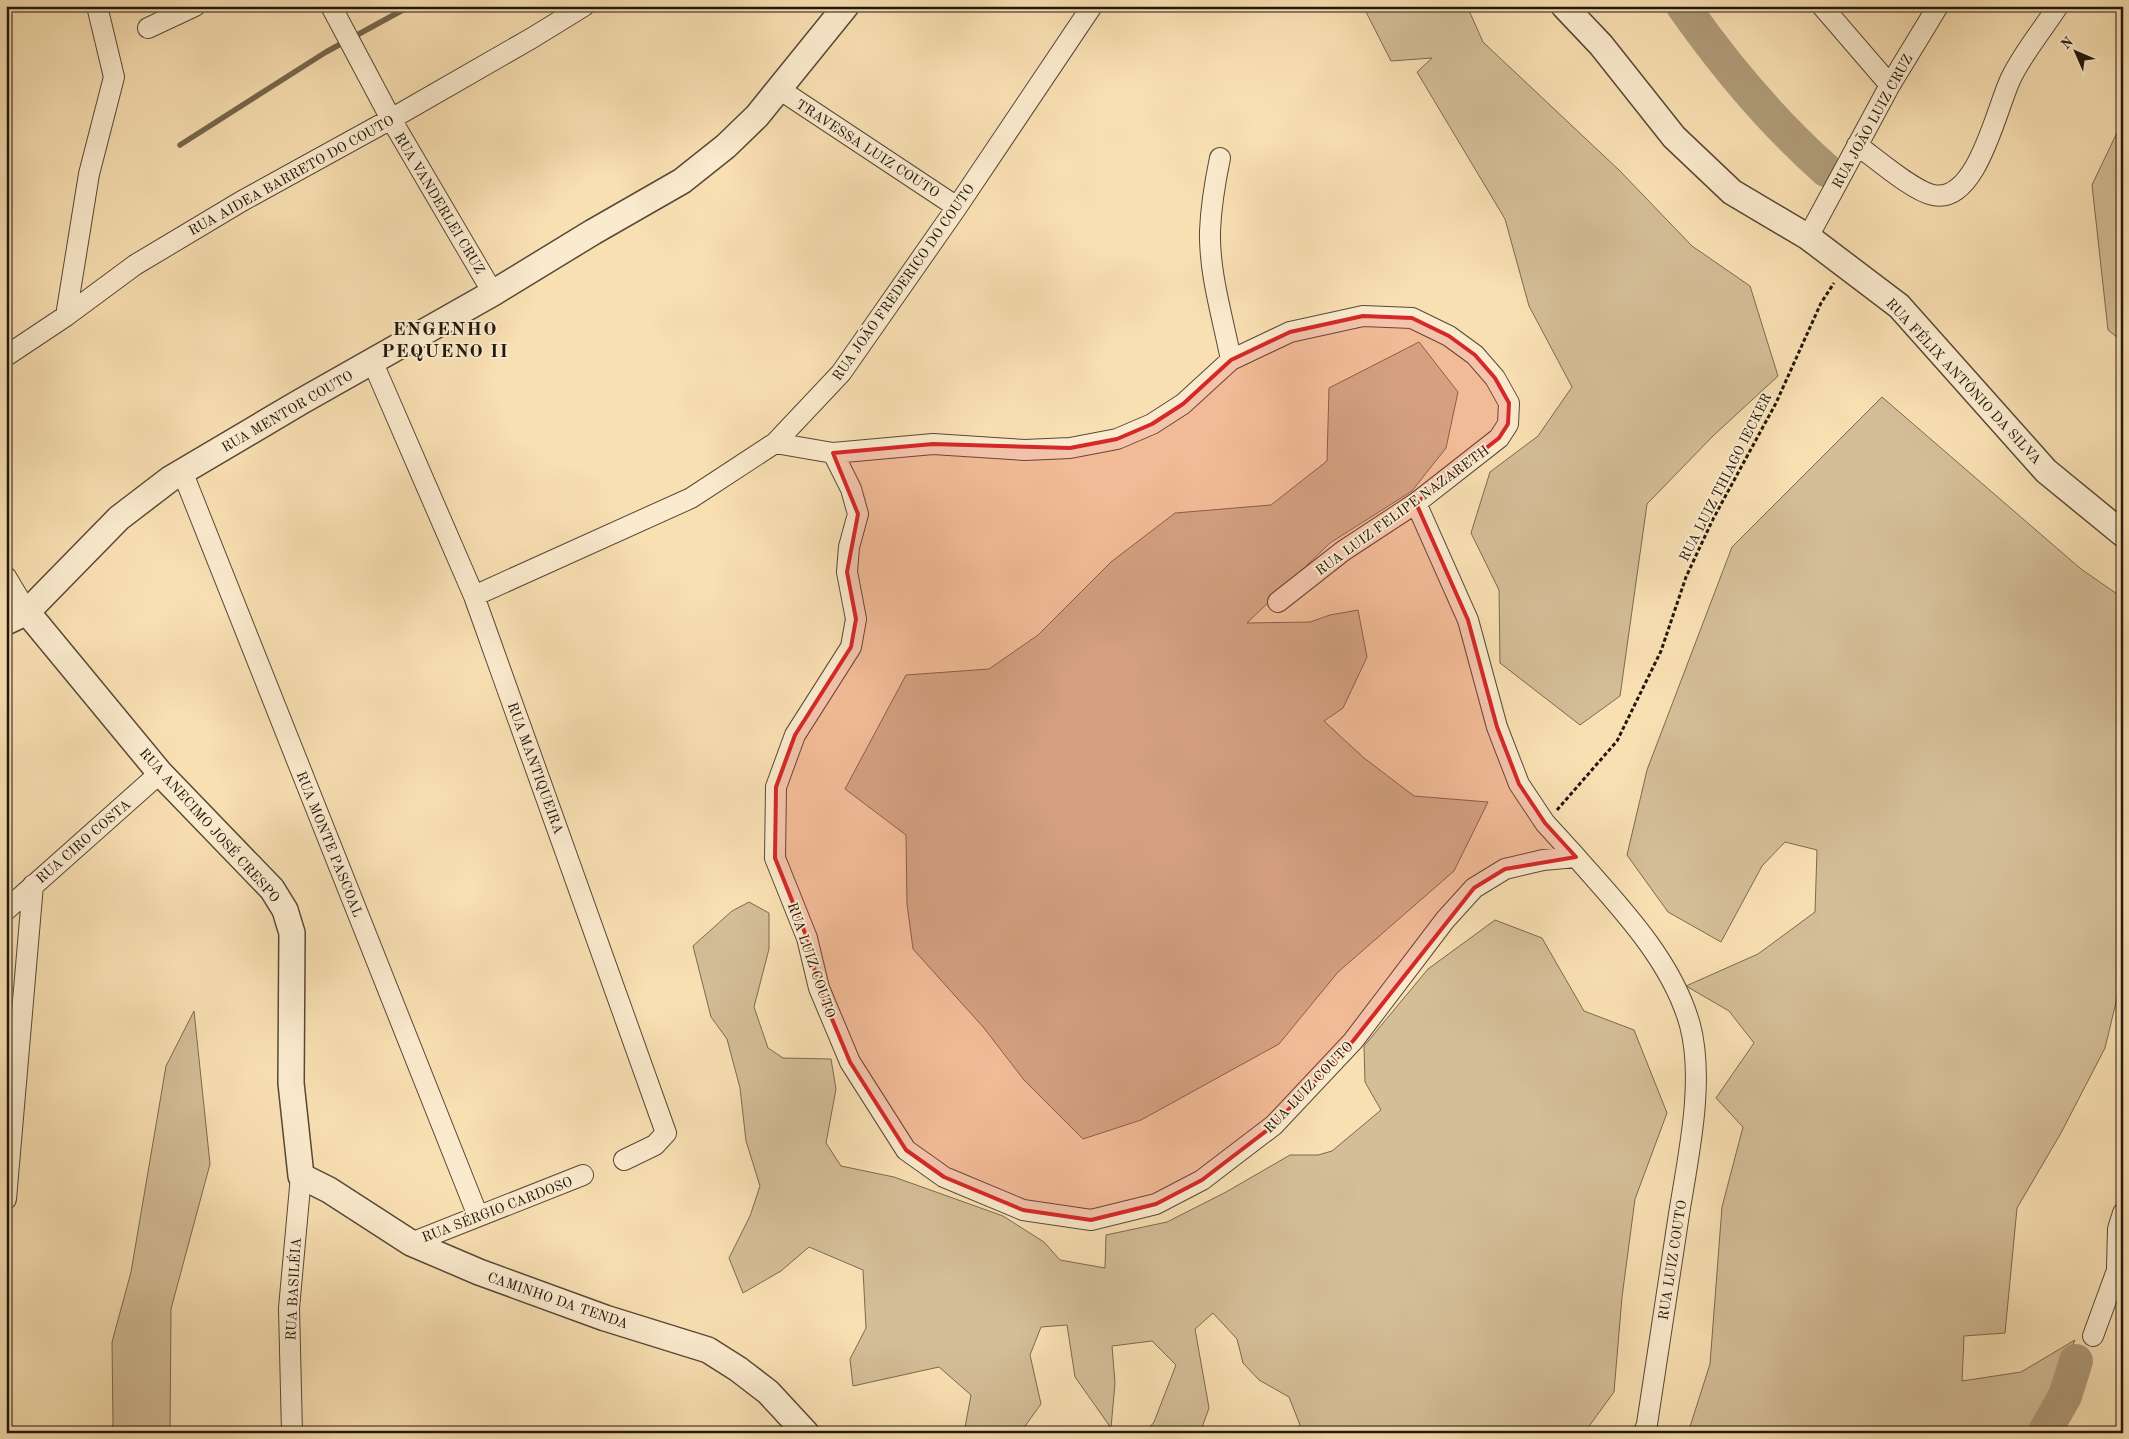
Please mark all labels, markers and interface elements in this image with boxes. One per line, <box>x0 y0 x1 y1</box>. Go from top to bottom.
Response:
north arrow <box>2052 28 2102 78</box>
text: N <box>2059 35 2076 52</box>
street label: RUA JOÃO LUIZ CRUZ <box>1828 51 1916 191</box>
street label: TRAVESSA LUIZ COUTO <box>793 97 942 201</box>
street label: RUA AIDEA BARRETO DO COUTO <box>186 113 397 238</box>
street label: RUA VANDERLEI CRUZ <box>391 130 487 277</box>
street label: RUA JOÃO FREDERICO DO COUTO <box>828 180 977 383</box>
street label: RUA FÉLIX ANTÔNIO DA SILVA <box>1883 294 2046 467</box>
district label: ENGENHO PEQUENO II <box>381 321 509 362</box>
street label: RUA MENTOR COUTO <box>219 368 356 455</box>
street label: RUA LUIZ THIAGO IECKER <box>1677 391 1775 564</box>
street label: RUA LUIZ FELIPE NAZARETH <box>1313 443 1492 578</box>
street label: RUA MANTIQUEIRA <box>505 701 566 836</box>
street label: RUA ANECIMO JOSÉ CRESPO <box>137 744 284 906</box>
street label: RUA MONTE PASCOAL <box>293 769 365 919</box>
street label: RUA CIRO COSTA <box>34 797 134 886</box>
street label: RUA LUIZ COUTO <box>785 901 837 1020</box>
street label: RUA LUIZ COUTO <box>1262 1039 1356 1136</box>
street label: RUA SÉRGIO CARDOSO <box>419 1172 575 1245</box>
street label: RUA LUIZ COUTO <box>1657 1199 1689 1321</box>
street label: RUA BASILÉIA <box>281 1237 304 1341</box>
street label: CAMINHO DA TENDA <box>485 1270 630 1332</box>

